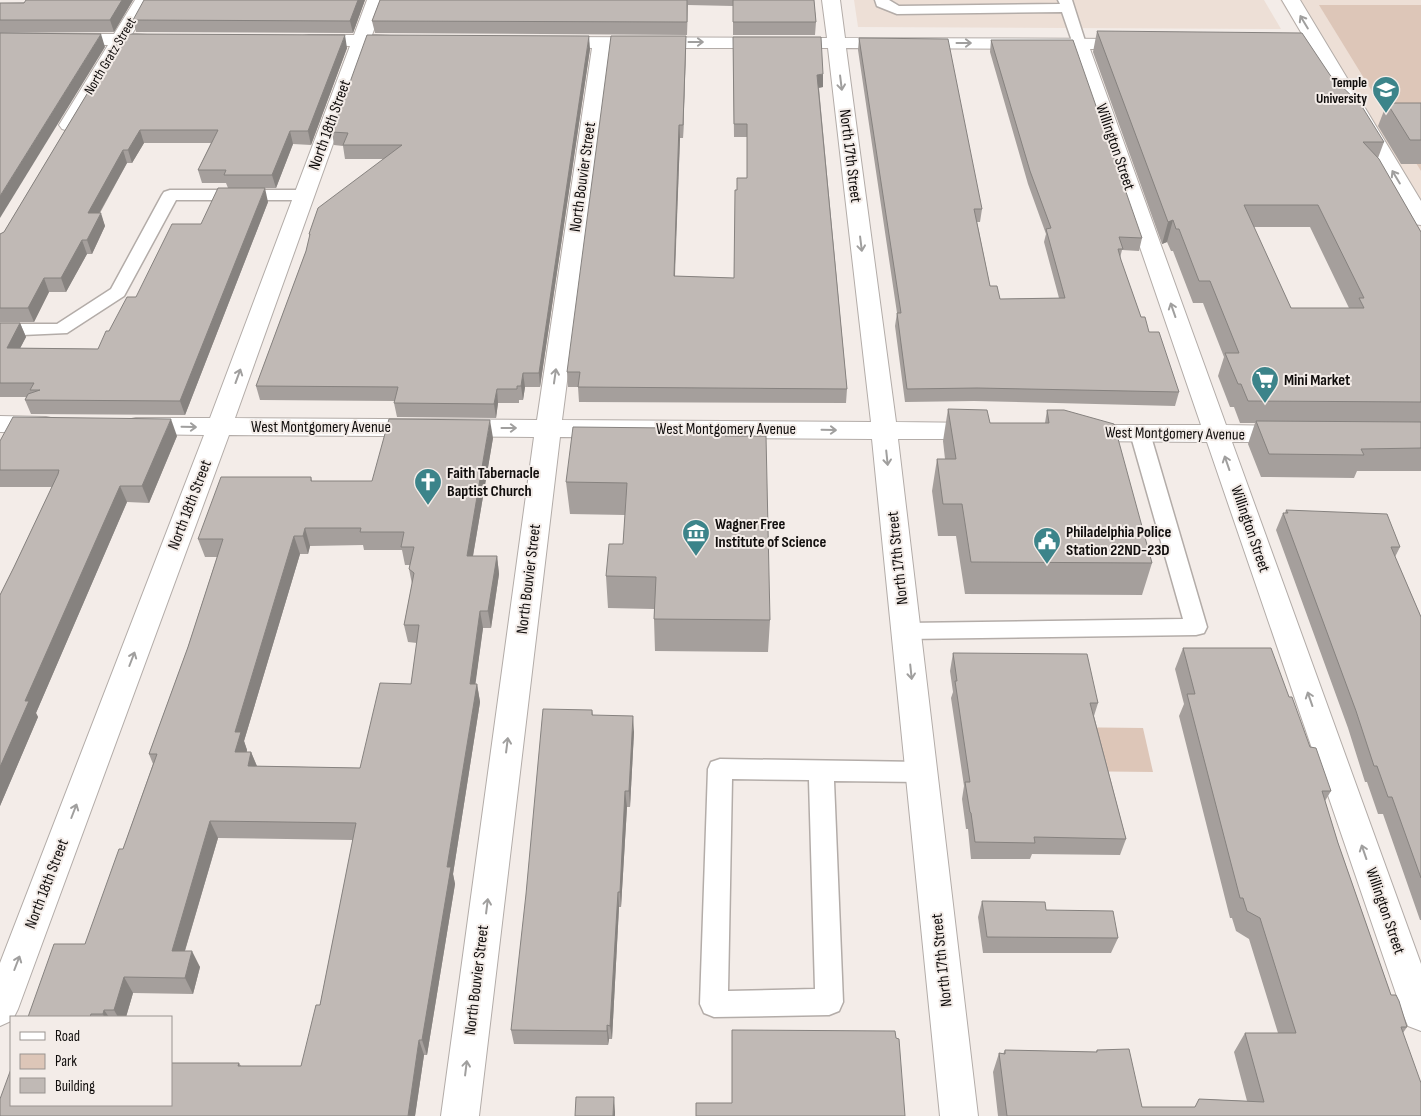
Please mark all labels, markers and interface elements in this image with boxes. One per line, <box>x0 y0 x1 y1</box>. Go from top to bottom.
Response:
street label: North Gratz Street <box>80 14 140 98</box>
one-way arrow <box>1299 16 1309 30</box>
one-way arrow <box>688 37 704 47</box>
one-way arrow <box>955 38 971 48</box>
place label: Temple University <box>1316 74 1367 107</box>
one-way arrow <box>836 75 846 91</box>
school or university icon: Temple University <box>1371 75 1401 114</box>
street label: North 18th Street <box>305 77 355 173</box>
street label: Willington Street <box>1091 101 1139 193</box>
street label: North 17th Street <box>835 108 865 204</box>
street label: North Bouvier Street <box>566 121 600 233</box>
one-way arrow <box>1391 170 1401 184</box>
one-way arrow <box>856 236 866 252</box>
one-way arrow <box>1168 302 1177 318</box>
supermarket icon: Mini Market <box>1250 365 1280 404</box>
one-way arrow <box>234 368 243 384</box>
one-way arrow <box>550 368 560 384</box>
place label: Mini Market <box>1284 371 1350 390</box>
street label: West Montgomery Avenue <box>251 418 391 437</box>
street label: West Montgomery Avenue <box>656 420 796 439</box>
one-way arrow <box>180 422 196 431</box>
one-way arrow <box>500 423 516 433</box>
street label: West Montgomery Avenue <box>1105 423 1245 445</box>
one-way arrow <box>820 425 836 435</box>
one-way arrow <box>882 450 892 466</box>
one-way arrow <box>1222 456 1231 471</box>
street label: North 18th Street <box>164 457 216 553</box>
place label: Faith Tabernacle Baptist Church <box>447 464 540 501</box>
church icon: Faith Tabernacle Baptist Church <box>413 467 443 506</box>
street label: Willington Street <box>1226 483 1274 575</box>
street label: North 17th Street <box>884 510 912 606</box>
place label: Wagner Free Institute of Science <box>715 515 826 552</box>
museum icon: Wagner Free Institute of Science <box>681 518 711 557</box>
street label: North Bouvier Street <box>513 523 545 635</box>
place label: Philadelphia Police Station 22ND-23D <box>1066 523 1171 560</box>
public building icon: Philadelphia Police Station 22ND-23D <box>1032 526 1062 565</box>
one-way arrow <box>128 652 137 667</box>
one-way arrow <box>906 663 916 679</box>
one-way arrow <box>1305 691 1314 707</box>
one-way arrow <box>502 738 512 754</box>
one-way arrow <box>70 804 79 819</box>
street label: North 18th Street <box>21 836 73 932</box>
one-way arrow <box>1359 845 1368 860</box>
street label: Willington Street <box>1361 865 1409 957</box>
one-way arrow <box>482 899 492 915</box>
street label: North 17th Street <box>928 912 956 1008</box>
street label: North Bouvier Street <box>461 924 493 1036</box>
one-way arrow <box>13 956 22 971</box>
legend <box>10 1016 172 1106</box>
text: Road <box>55 1027 80 1046</box>
text: Park <box>55 1052 77 1071</box>
one-way arrow <box>461 1060 471 1076</box>
text: Building <box>55 1077 95 1096</box>

